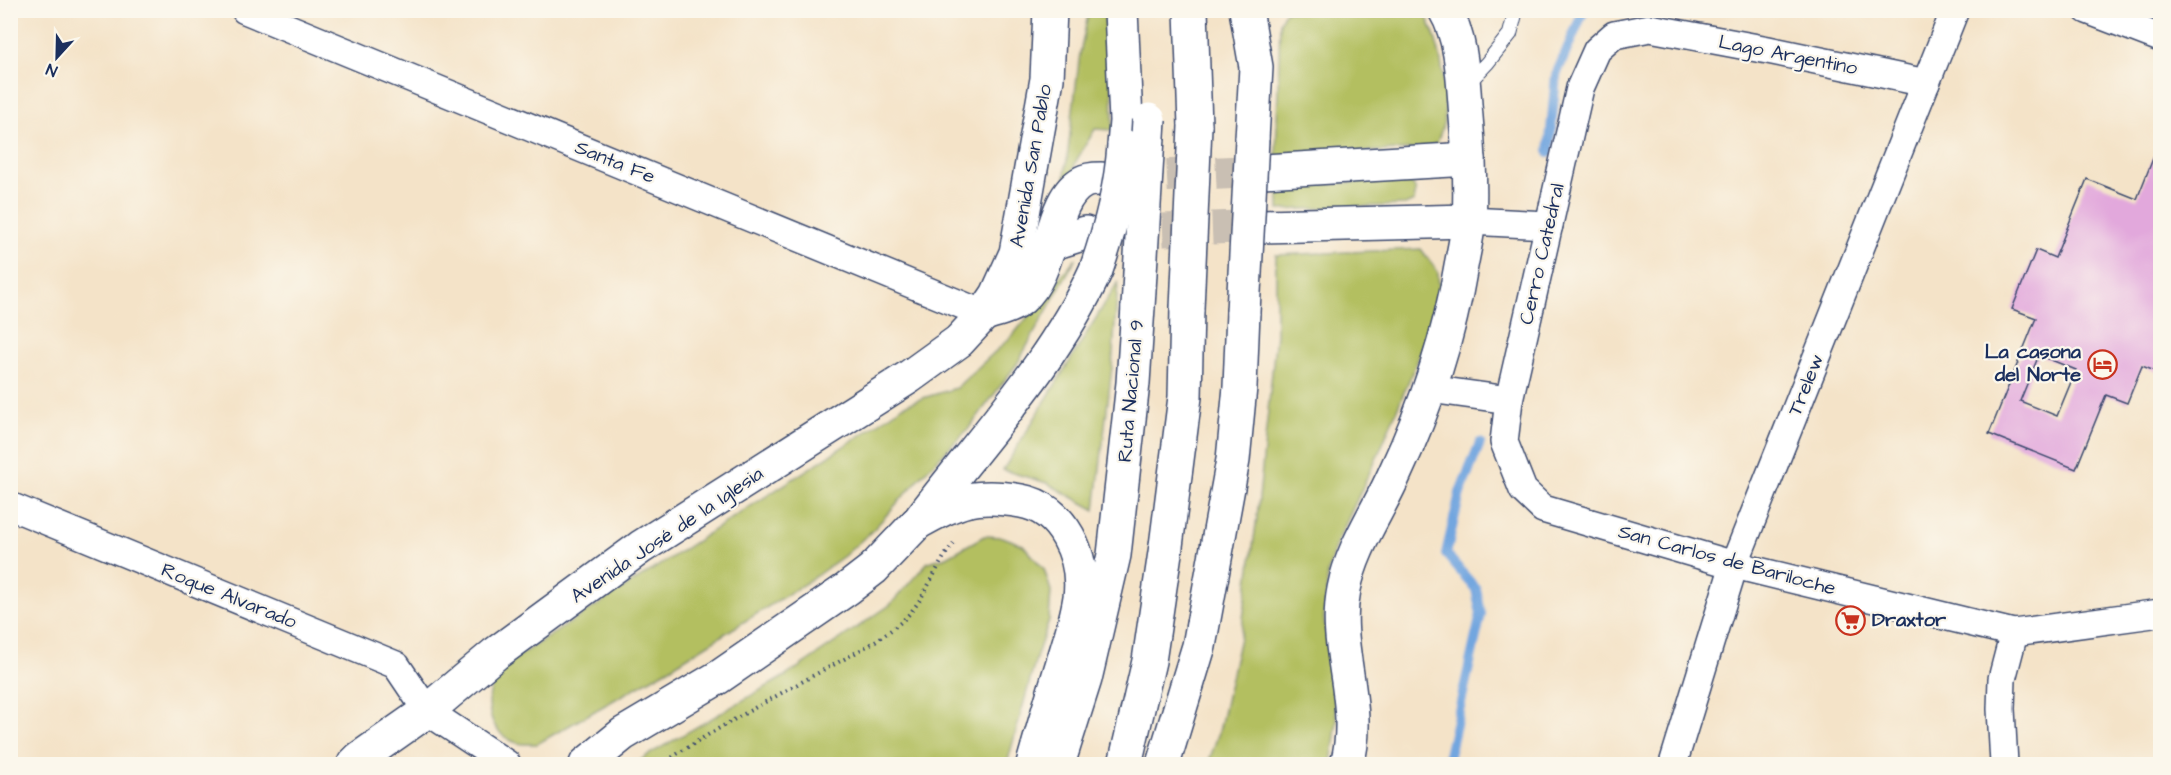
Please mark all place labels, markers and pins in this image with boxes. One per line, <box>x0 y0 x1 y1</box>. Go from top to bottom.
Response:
place label: La casona del Norte <box>1985 338 2082 389</box>
hotel icon: La casona del Norte <box>2086 348 2118 380</box>
supermarket icon: Draxtor <box>1835 604 1867 636</box>
place label: Draxtor <box>1872 606 1947 634</box>

